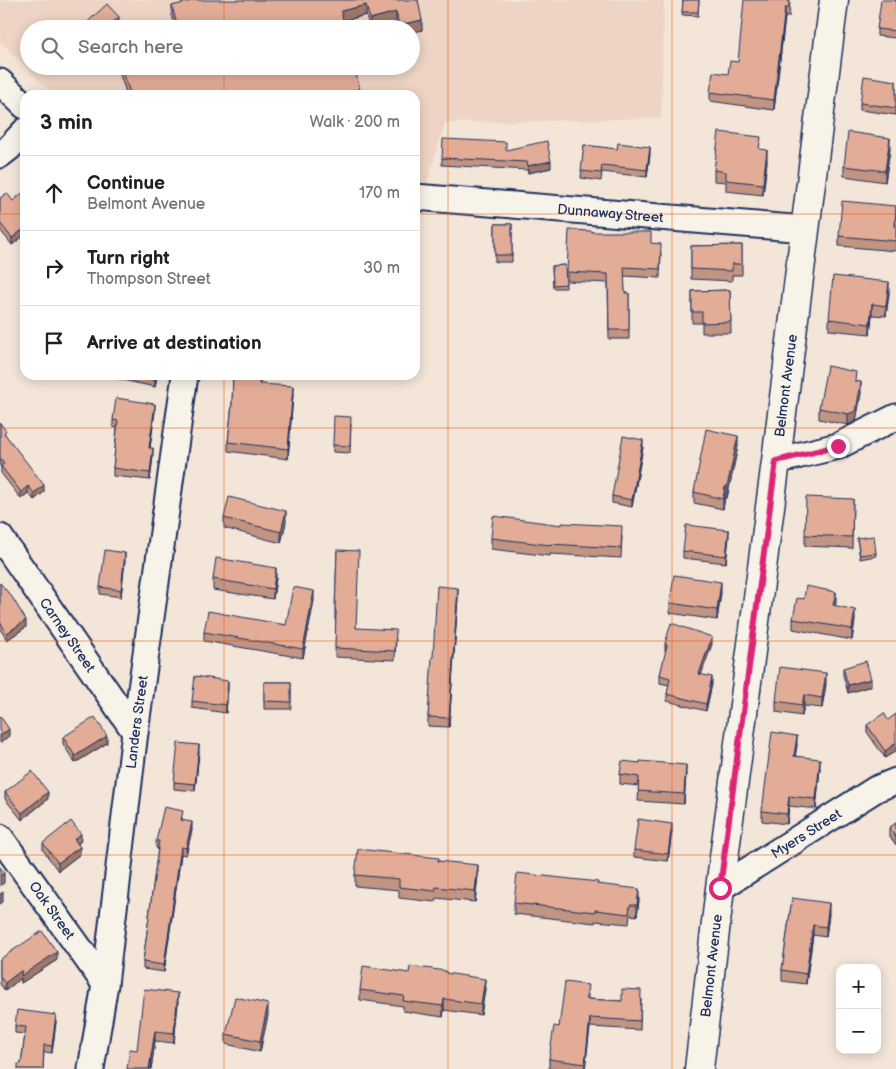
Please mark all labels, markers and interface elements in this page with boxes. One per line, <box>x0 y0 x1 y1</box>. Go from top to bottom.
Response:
search box <box>20 20 420 75</box>
icon: search <box>38 34 66 62</box>
text: Search here <box>78 36 183 59</box>
text: 3 min <box>40 110 93 135</box>
text: Walk · 200 m <box>310 113 400 132</box>
text: Continue <box>87 172 165 195</box>
icon: ahead <box>40 179 68 207</box>
text: 170 m <box>359 184 400 203</box>
text: Belmont Avenue <box>87 195 205 214</box>
street label: Dunnaway Street <box>557 200 665 226</box>
text: Turn right <box>87 247 170 270</box>
icon: right <box>40 254 68 282</box>
text: 30 m <box>363 259 400 278</box>
text: Thompson Street <box>87 270 211 289</box>
icon: arrive <box>40 329 68 357</box>
text: Arrive at destination <box>87 332 262 355</box>
street label: Belmont Avenue <box>771 333 800 438</box>
route end <box>827 435 850 458</box>
street label: Carney Street <box>36 594 100 676</box>
street label: Landers Street <box>122 674 151 770</box>
street label: Myers Street <box>768 804 845 862</box>
route start <box>709 877 732 900</box>
street label: Oak Street <box>26 878 79 943</box>
street label: Belmont Avenue <box>697 913 725 1018</box>
map controls <box>836 964 881 1054</box>
button: + <box>836 964 881 1009</box>
button: − <box>836 1009 881 1054</box>

